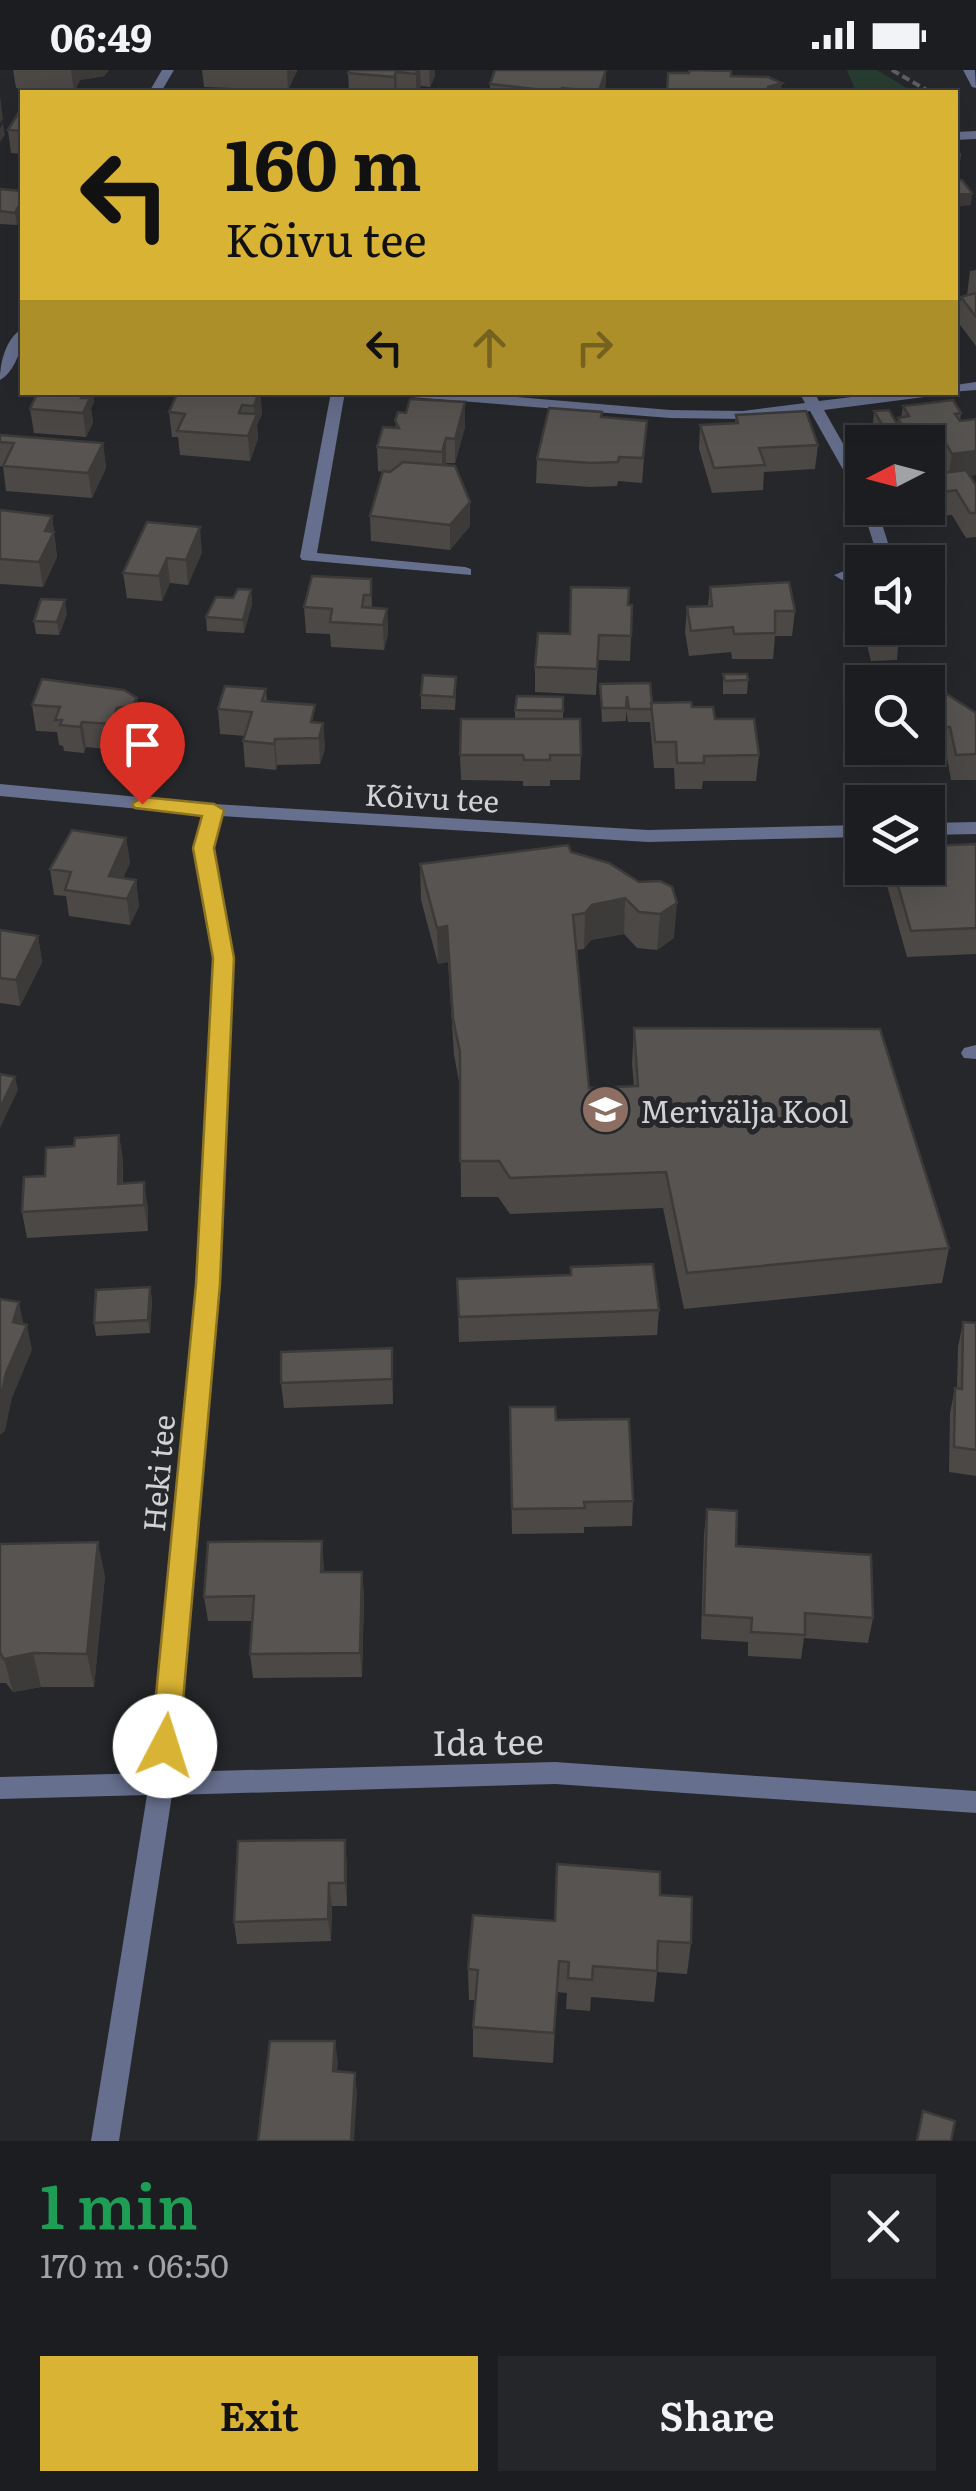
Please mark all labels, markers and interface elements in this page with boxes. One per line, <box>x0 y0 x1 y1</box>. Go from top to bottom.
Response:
text: 06:49 <box>50 7 152 64</box>
text: 160 m <box>225 109 422 213</box>
icon: left <box>60 130 190 260</box>
text: Kõivu tee <box>225 204 427 271</box>
icon: left <box>357 320 412 375</box>
icon: ahead <box>462 320 517 375</box>
icon: right <box>567 320 622 375</box>
north arrow <box>845 425 945 525</box>
map controls <box>845 425 945 885</box>
button: sound <box>845 545 945 645</box>
button: search <box>845 665 945 765</box>
pin <box>100 702 185 805</box>
icon: arrive <box>115 717 170 772</box>
street label: Kõivu tee <box>364 771 500 821</box>
button: layers <box>845 785 945 885</box>
school or university icon: Merivälja Kool <box>579 1084 631 1136</box>
place label: Merivälja Kool <box>640 1088 848 1132</box>
street label: Heki tee <box>130 1413 184 1533</box>
position arrow <box>113 1694 217 1798</box>
street label: Ida tee <box>432 1713 544 1767</box>
text: 1 min <box>40 2158 198 2247</box>
button: close <box>831 2174 936 2279</box>
text: 170 m · 06:50 <box>40 2240 229 2288</box>
button: Exit <box>40 2356 478 2471</box>
button: Share <box>498 2356 936 2471</box>

